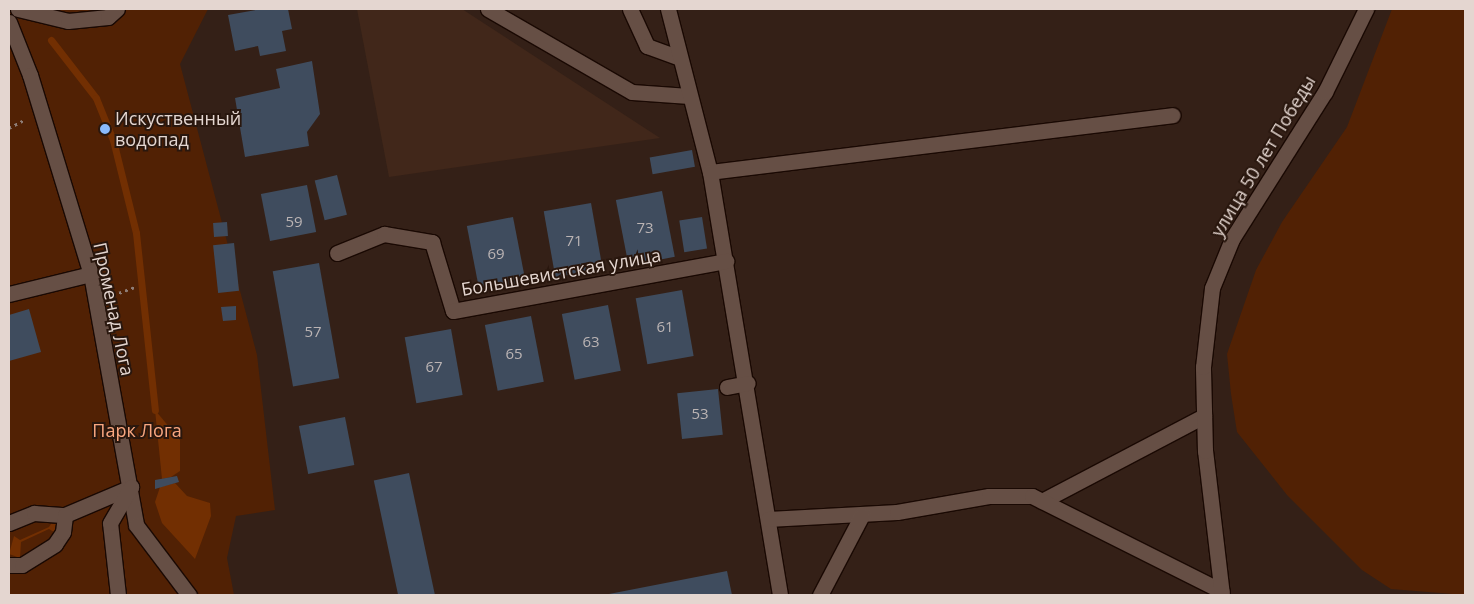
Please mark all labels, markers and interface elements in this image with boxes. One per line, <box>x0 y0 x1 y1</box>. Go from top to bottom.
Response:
street label: улица 50 лет Победы <box>1206 71 1320 241</box>
place label: Искуственный водопад <box>115 108 241 150</box>
marker: Искуственный водопад <box>99 123 111 135</box>
house number: 59 <box>285 213 303 231</box>
house number: 73 <box>636 219 654 237</box>
house number: 71 <box>565 232 583 250</box>
street label: Променад Лога <box>89 240 139 378</box>
street label: Большевистская улица <box>459 244 663 300</box>
house number: 69 <box>487 245 505 263</box>
house number: 61 <box>656 318 674 336</box>
house number: 57 <box>304 323 322 341</box>
house number: 63 <box>582 333 600 351</box>
house number: 65 <box>505 345 523 363</box>
house number: 67 <box>425 358 443 376</box>
house number: 53 <box>691 405 709 423</box>
park label: Парк Лога <box>92 419 182 441</box>

